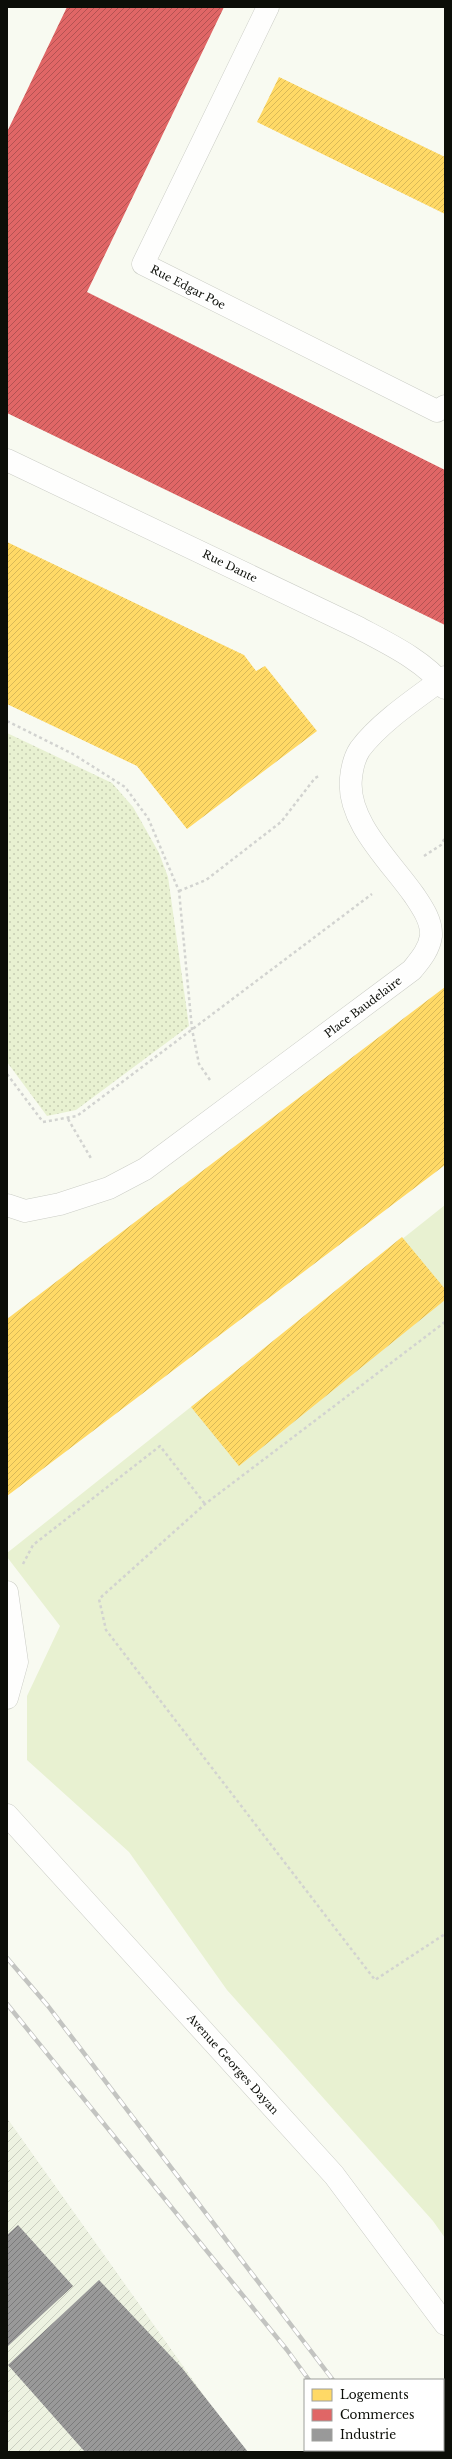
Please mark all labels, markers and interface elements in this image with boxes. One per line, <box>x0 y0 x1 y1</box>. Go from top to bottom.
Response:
street label: Rue Edgar Poe <box>148 262 228 312</box>
street label: Rue Dante <box>200 547 260 585</box>
street label: Place Baudelaire <box>322 973 404 1041</box>
street label: Avenue Georges Dayan <box>183 2010 282 2117</box>
legend <box>304 2379 444 2451</box>
text: Logements <box>340 2387 409 2402</box>
text: Commerces <box>340 2407 414 2422</box>
text: Industrie <box>340 2427 396 2442</box>

